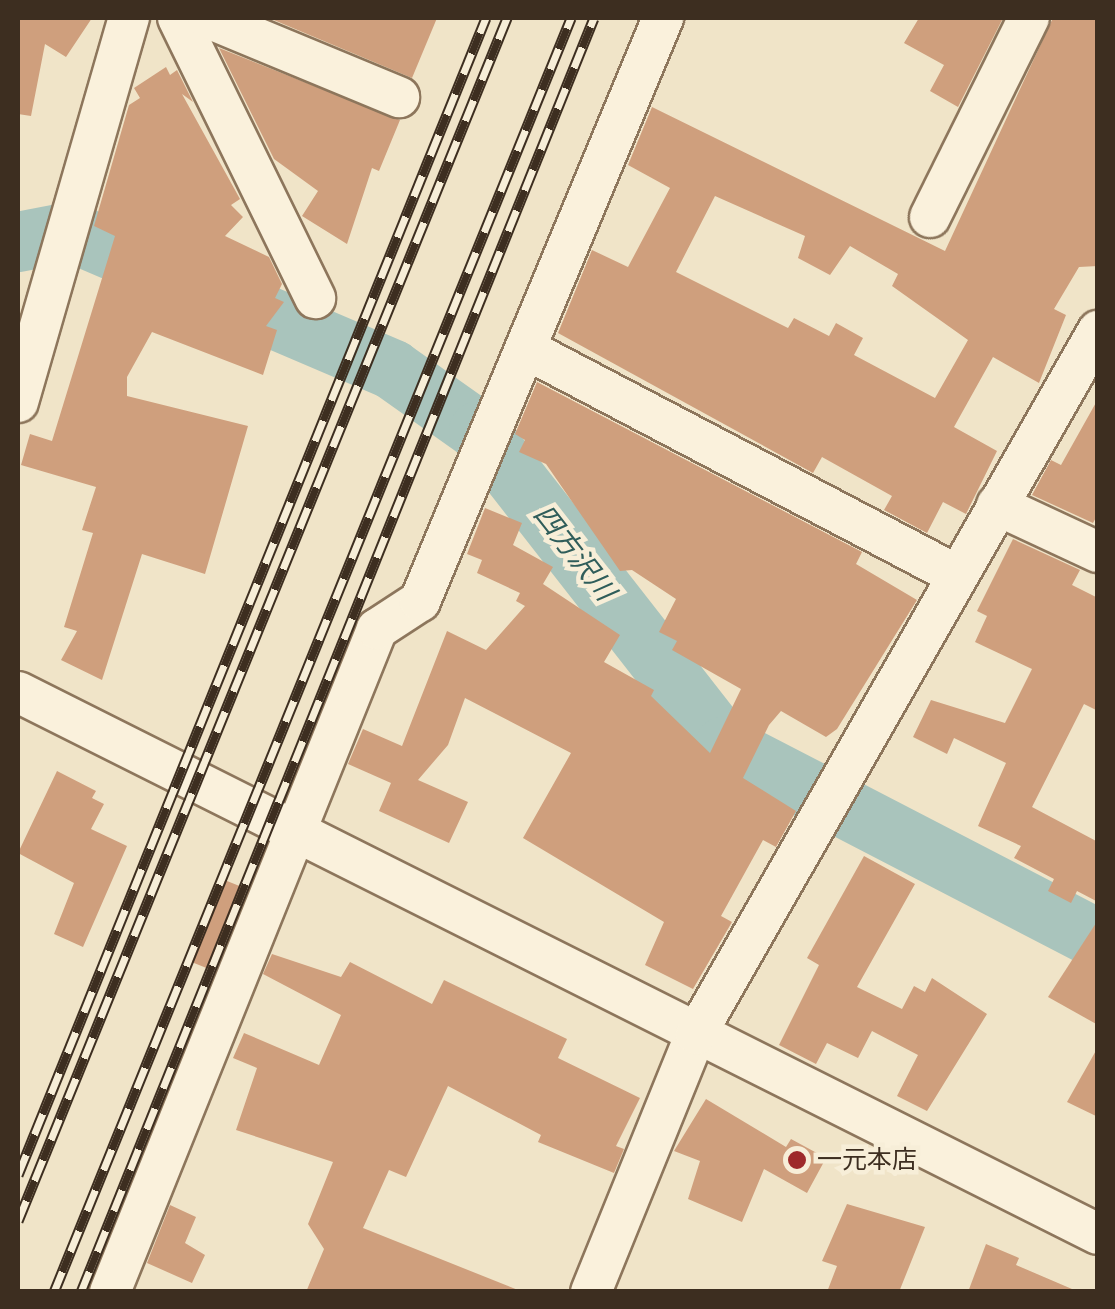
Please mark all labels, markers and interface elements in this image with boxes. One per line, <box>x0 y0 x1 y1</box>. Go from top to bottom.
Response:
water label: 四方沢川 <box>526 499 622 607</box>
place label: 一元本店 <box>817 1145 917 1175</box>
marker: 一元本店 <box>786 1149 808 1171</box>

